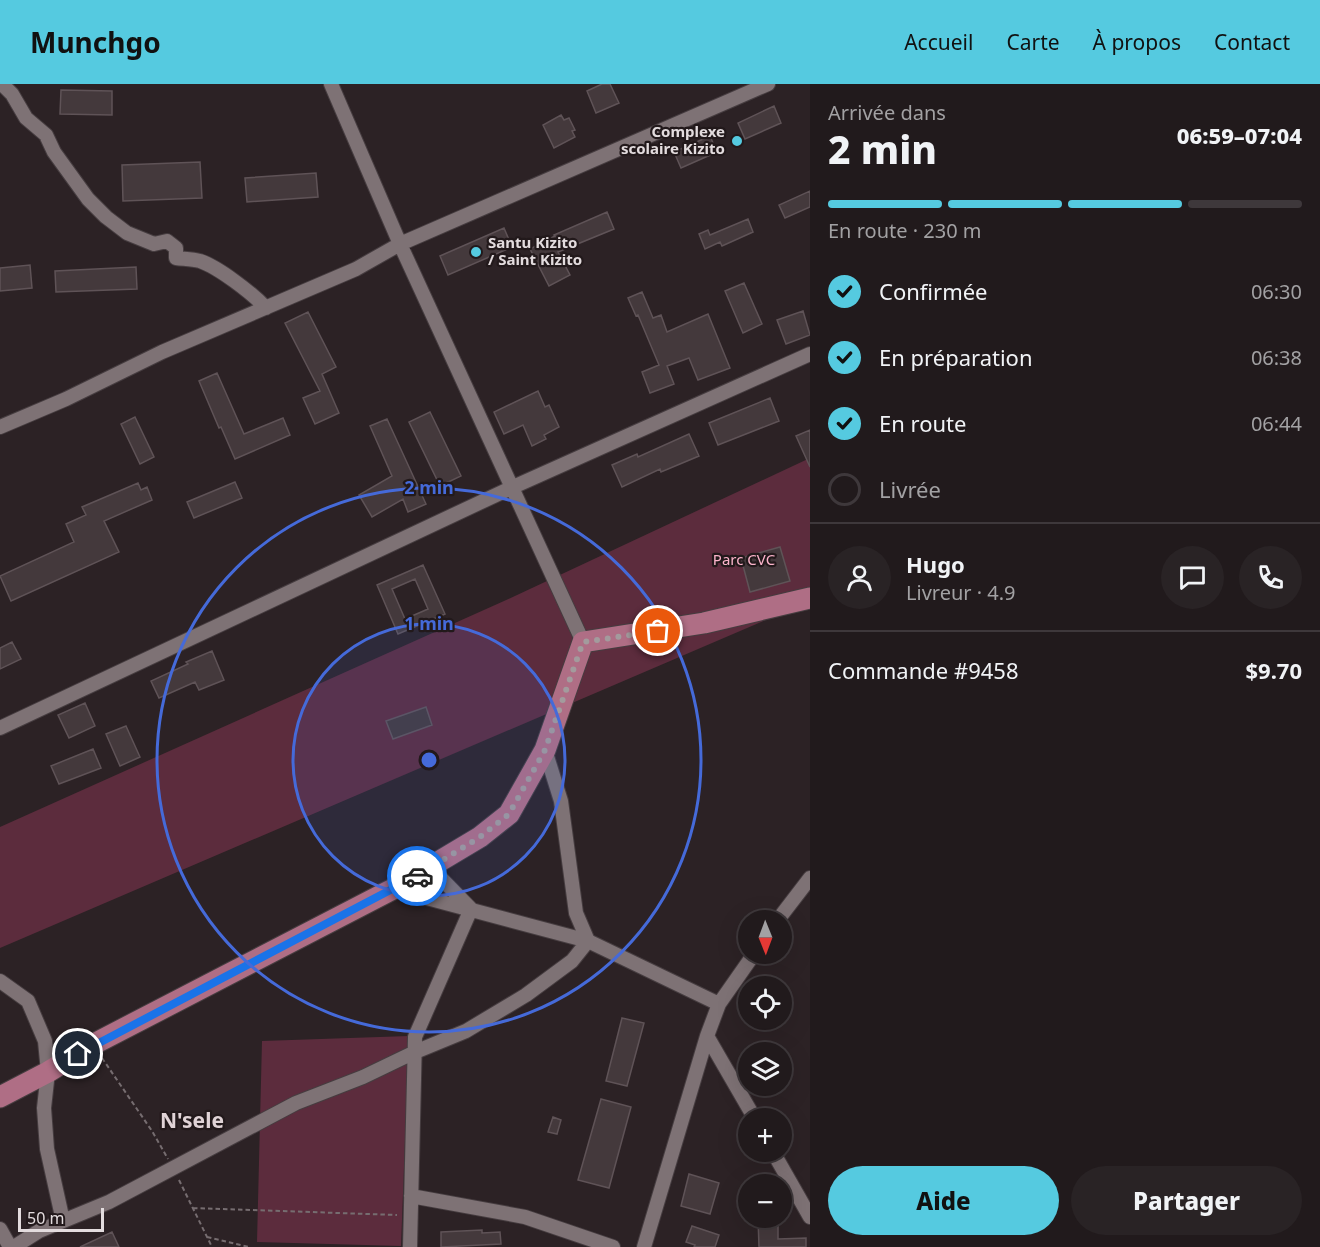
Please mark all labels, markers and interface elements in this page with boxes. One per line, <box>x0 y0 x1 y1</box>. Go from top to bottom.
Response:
text: Munchgo <box>30 23 161 61</box>
text: Accueil <box>904 28 973 56</box>
text: Carte <box>1006 28 1060 56</box>
text: À propos <box>1093 28 1181 56</box>
text: Contact <box>1214 28 1290 56</box>
text: Arrivée dans <box>828 99 946 126</box>
text: 06:59–07:04 <box>1177 120 1302 150</box>
place label: Complexe scolaire Kizito <box>621 121 725 158</box>
text: 2 min <box>828 122 937 175</box>
marker: Complexe scolaire Kizito <box>730 134 744 148</box>
text: En route · 230 m <box>828 217 981 244</box>
place label: Santu Kizito / Saint Kizito <box>488 232 582 269</box>
marker: Santu Kizito / Saint Kizito <box>469 245 483 259</box>
icon: check <box>828 275 861 308</box>
text: Confirmée <box>879 276 988 306</box>
text: 06:30 <box>1251 278 1302 305</box>
icon: check <box>828 341 861 374</box>
text: En préparation <box>879 342 1033 372</box>
text: 06:38 <box>1251 344 1302 371</box>
icon: check <box>828 407 861 440</box>
text: En route <box>879 408 966 438</box>
text: 06:44 <box>1251 410 1302 437</box>
text: Livrée <box>879 474 941 504</box>
text: 2 min <box>404 475 454 499</box>
button: person <box>828 546 891 609</box>
button: chat <box>1161 546 1224 609</box>
button: phone <box>1239 546 1302 609</box>
park label: Parc CVC <box>713 549 776 569</box>
text: Hugo <box>906 549 965 579</box>
text: Livreur · 4.9 <box>906 579 1016 606</box>
pin <box>632 605 683 656</box>
text: 1 min <box>404 611 454 635</box>
icon: bag <box>641 614 674 647</box>
text: Commande #9458 <box>828 655 1019 685</box>
text: $9.70 <box>1245 655 1302 685</box>
centre of rings <box>419 750 439 770</box>
courier <box>387 846 447 906</box>
icon: car <box>401 860 434 893</box>
north arrow <box>738 910 792 964</box>
map controls <box>738 910 792 1228</box>
button: locate <box>738 976 792 1030</box>
pin <box>52 1028 103 1079</box>
icon: home <box>61 1037 94 1070</box>
button: layers <box>738 1042 792 1096</box>
district label: N'sele <box>160 1106 224 1134</box>
button: + <box>738 1108 792 1162</box>
button: Aide <box>828 1166 1059 1235</box>
button: Partager <box>1071 1166 1302 1235</box>
button: − <box>738 1174 792 1228</box>
scale bar <box>18 1205 104 1232</box>
text: 50 m <box>27 1207 64 1229</box>

